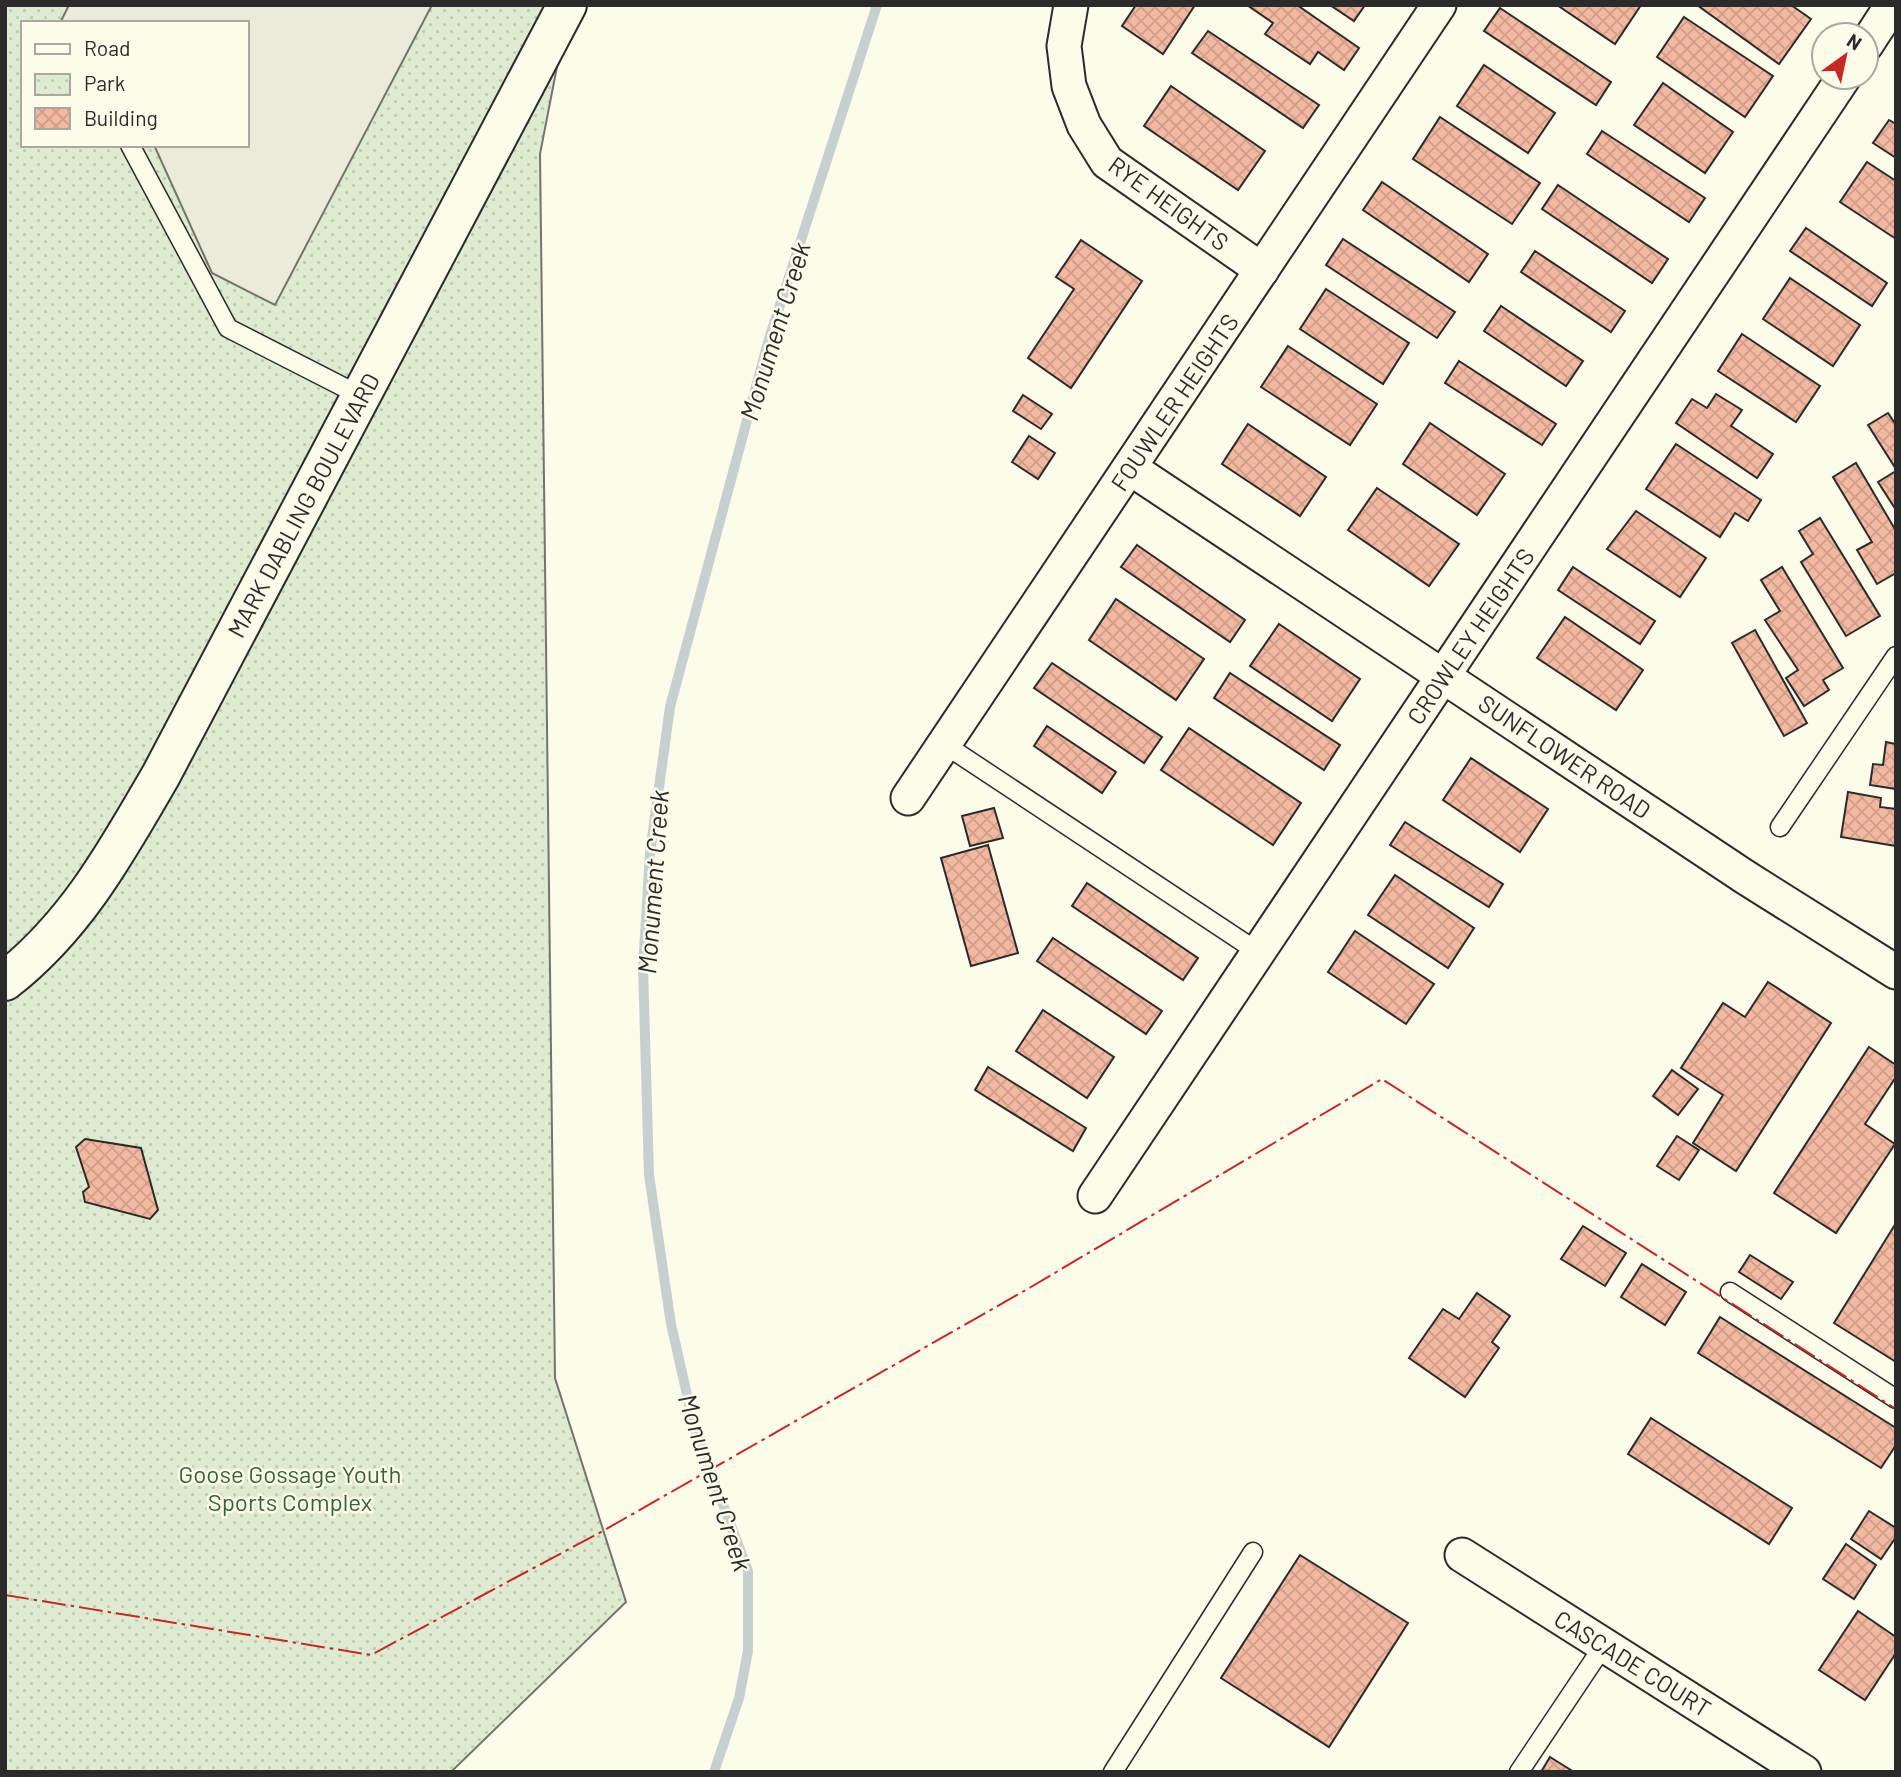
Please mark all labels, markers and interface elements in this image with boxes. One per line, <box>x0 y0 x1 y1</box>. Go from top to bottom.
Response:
legend <box>21 21 248 147</box>
north arrow <box>1810 21 1880 91</box>
text: N <box>1843 28 1866 54</box>
text: Road <box>84 35 130 60</box>
text: Park <box>84 70 125 95</box>
text: Building <box>84 105 158 130</box>
street label: RYE HEIGHTS <box>1103 150 1235 256</box>
water label: Monument Creek <box>732 238 816 424</box>
street label: FOUWLER HEIGHTS <box>1104 308 1244 496</box>
street label: MARK DABLING BOULEVARD <box>221 368 385 642</box>
street label: CROWLEY HEIGHTS <box>1400 542 1540 730</box>
street label: SUNFLOWER ROAD <box>1474 688 1656 824</box>
water label: Monument Creek <box>630 788 674 975</box>
water label: Monument Creek <box>673 1389 759 1575</box>
park label: Goose Gossage Youth Sports Complex <box>179 1459 401 1516</box>
street label: CASCADE COURT <box>1549 1603 1717 1723</box>

